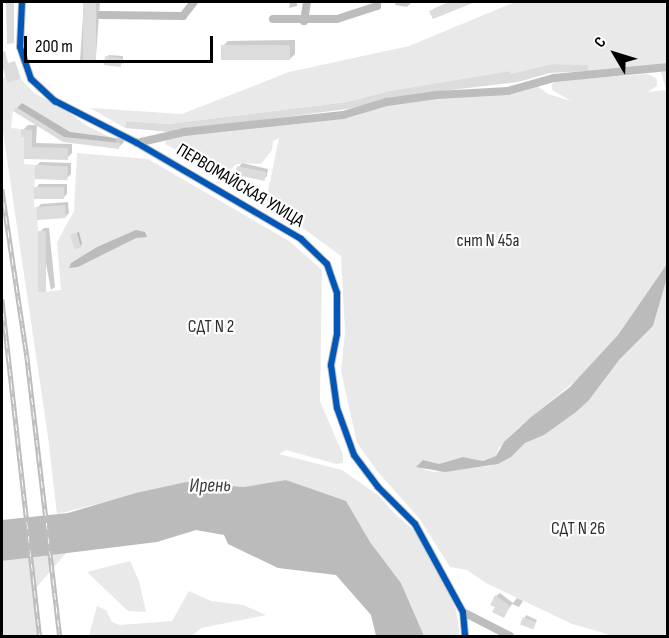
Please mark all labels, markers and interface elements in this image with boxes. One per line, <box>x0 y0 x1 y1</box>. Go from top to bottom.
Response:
scale bar <box>27 24 216 62</box>
north arrow <box>585 24 645 84</box>
text: С <box>590 34 610 52</box>
text: 200 m <box>35 36 73 57</box>
street label: ПЕРВОМАЙСКАЯ УЛИЦА <box>172 139 308 233</box>
park label: снт N 45а <box>457 230 519 252</box>
park label: СДТ N 2 <box>188 316 234 338</box>
water label: Ирень <box>189 474 231 498</box>
park label: СДТ N 26 <box>551 518 605 540</box>

